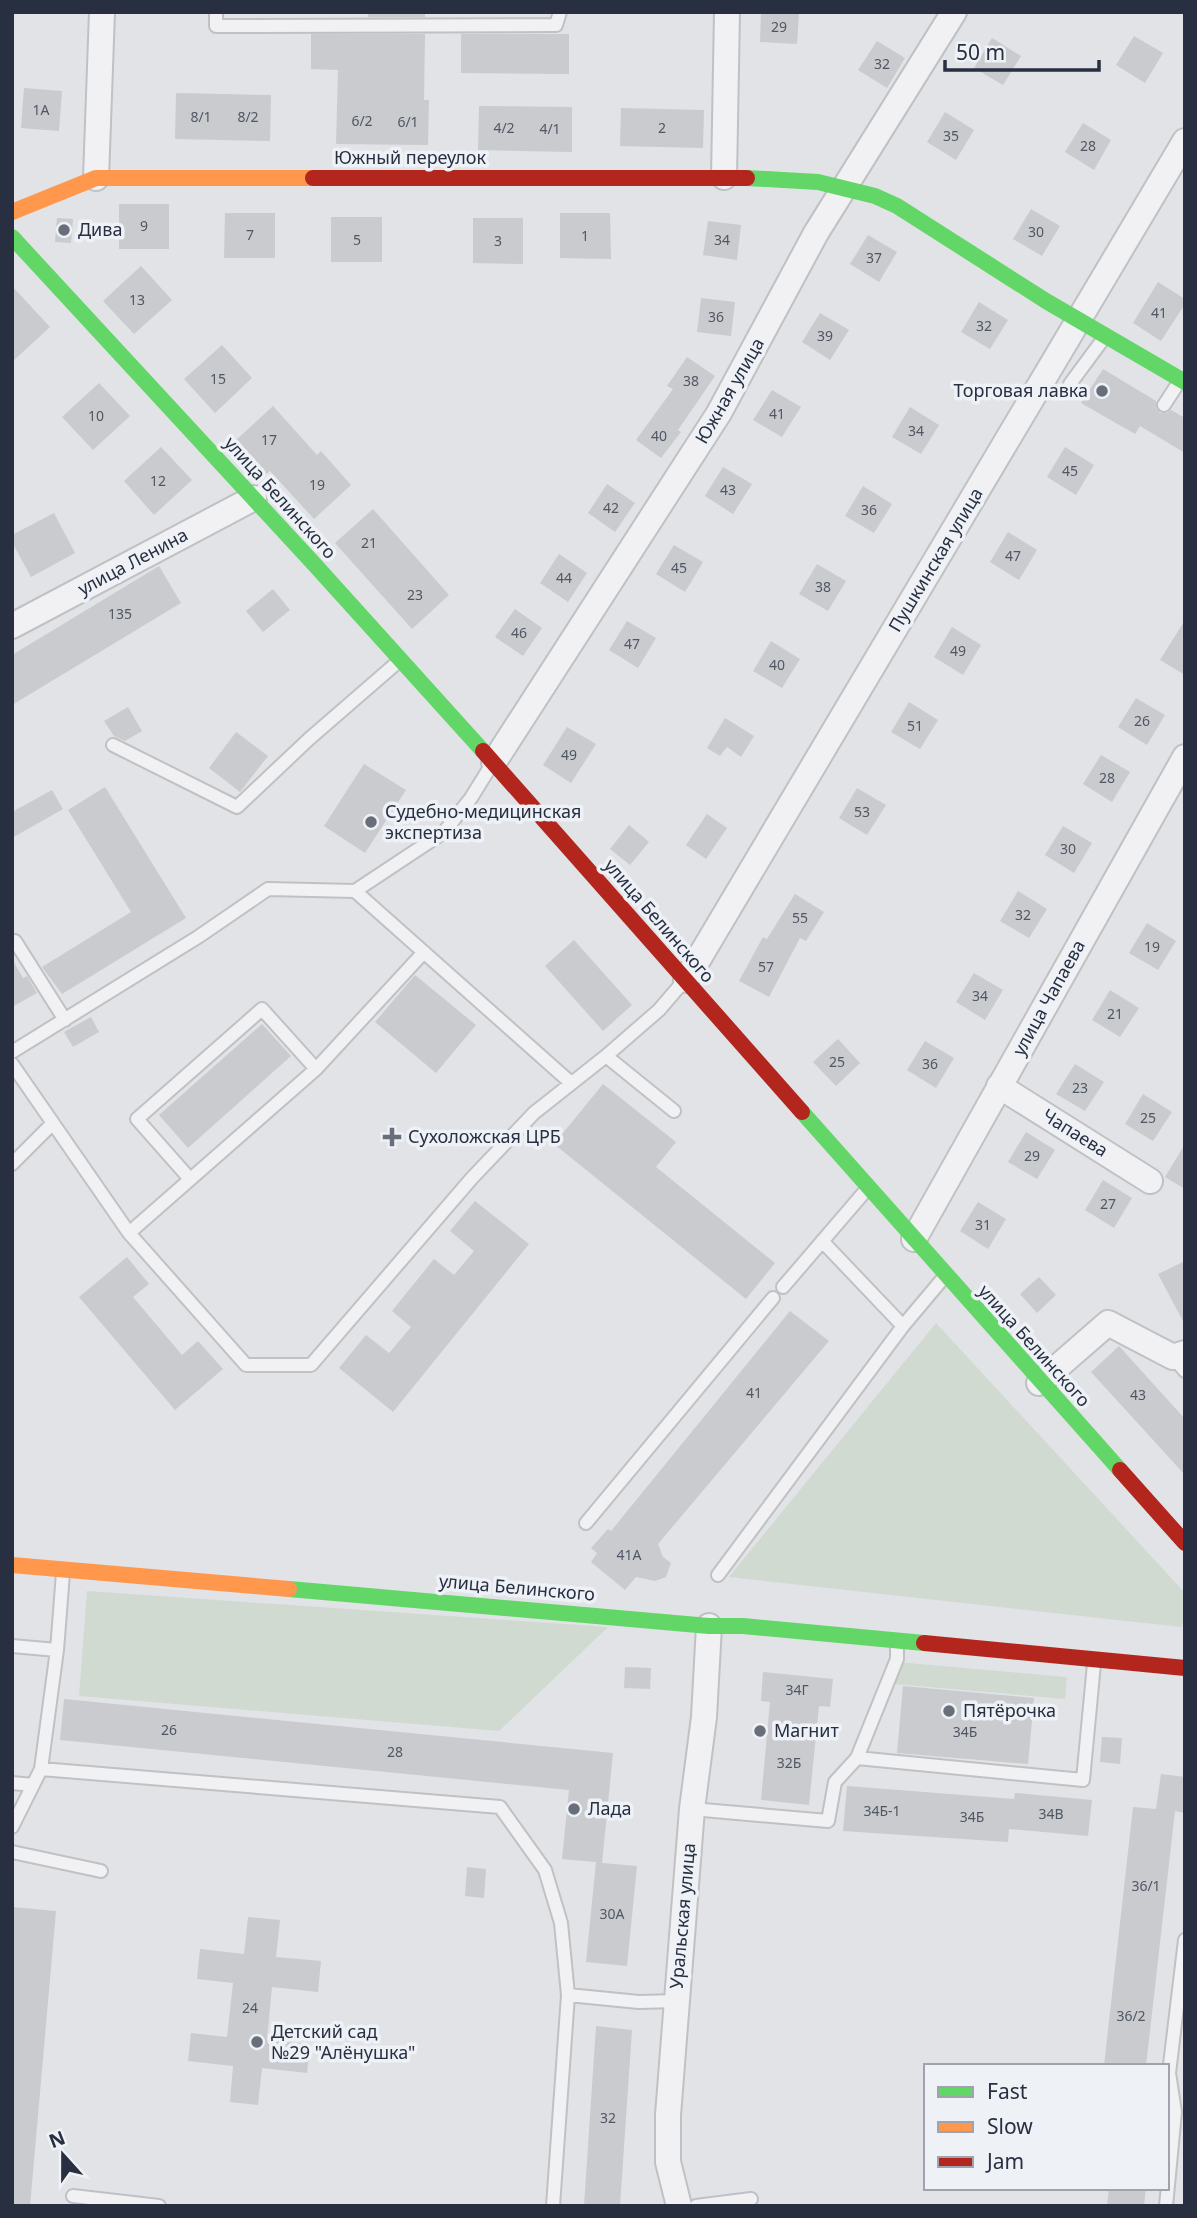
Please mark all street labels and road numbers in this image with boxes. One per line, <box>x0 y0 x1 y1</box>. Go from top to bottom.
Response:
street label: Южный переулок <box>334 145 487 169</box>
street label: Южная улица <box>689 333 769 448</box>
street label: улица Белинского <box>219 431 342 564</box>
street label: Пушкинская улица <box>883 483 988 636</box>
street label: улица Ленина <box>73 522 192 600</box>
street label: улица Белинского <box>599 853 720 987</box>
street label: улица Чапаева <box>1006 935 1090 1060</box>
street label: Чапаева <box>1038 1103 1113 1162</box>
street label: улица Белинского <box>973 1279 1096 1412</box>
street label: улица Белинского <box>438 1568 596 1606</box>
street label: Уральская улица <box>664 1842 700 1990</box>

